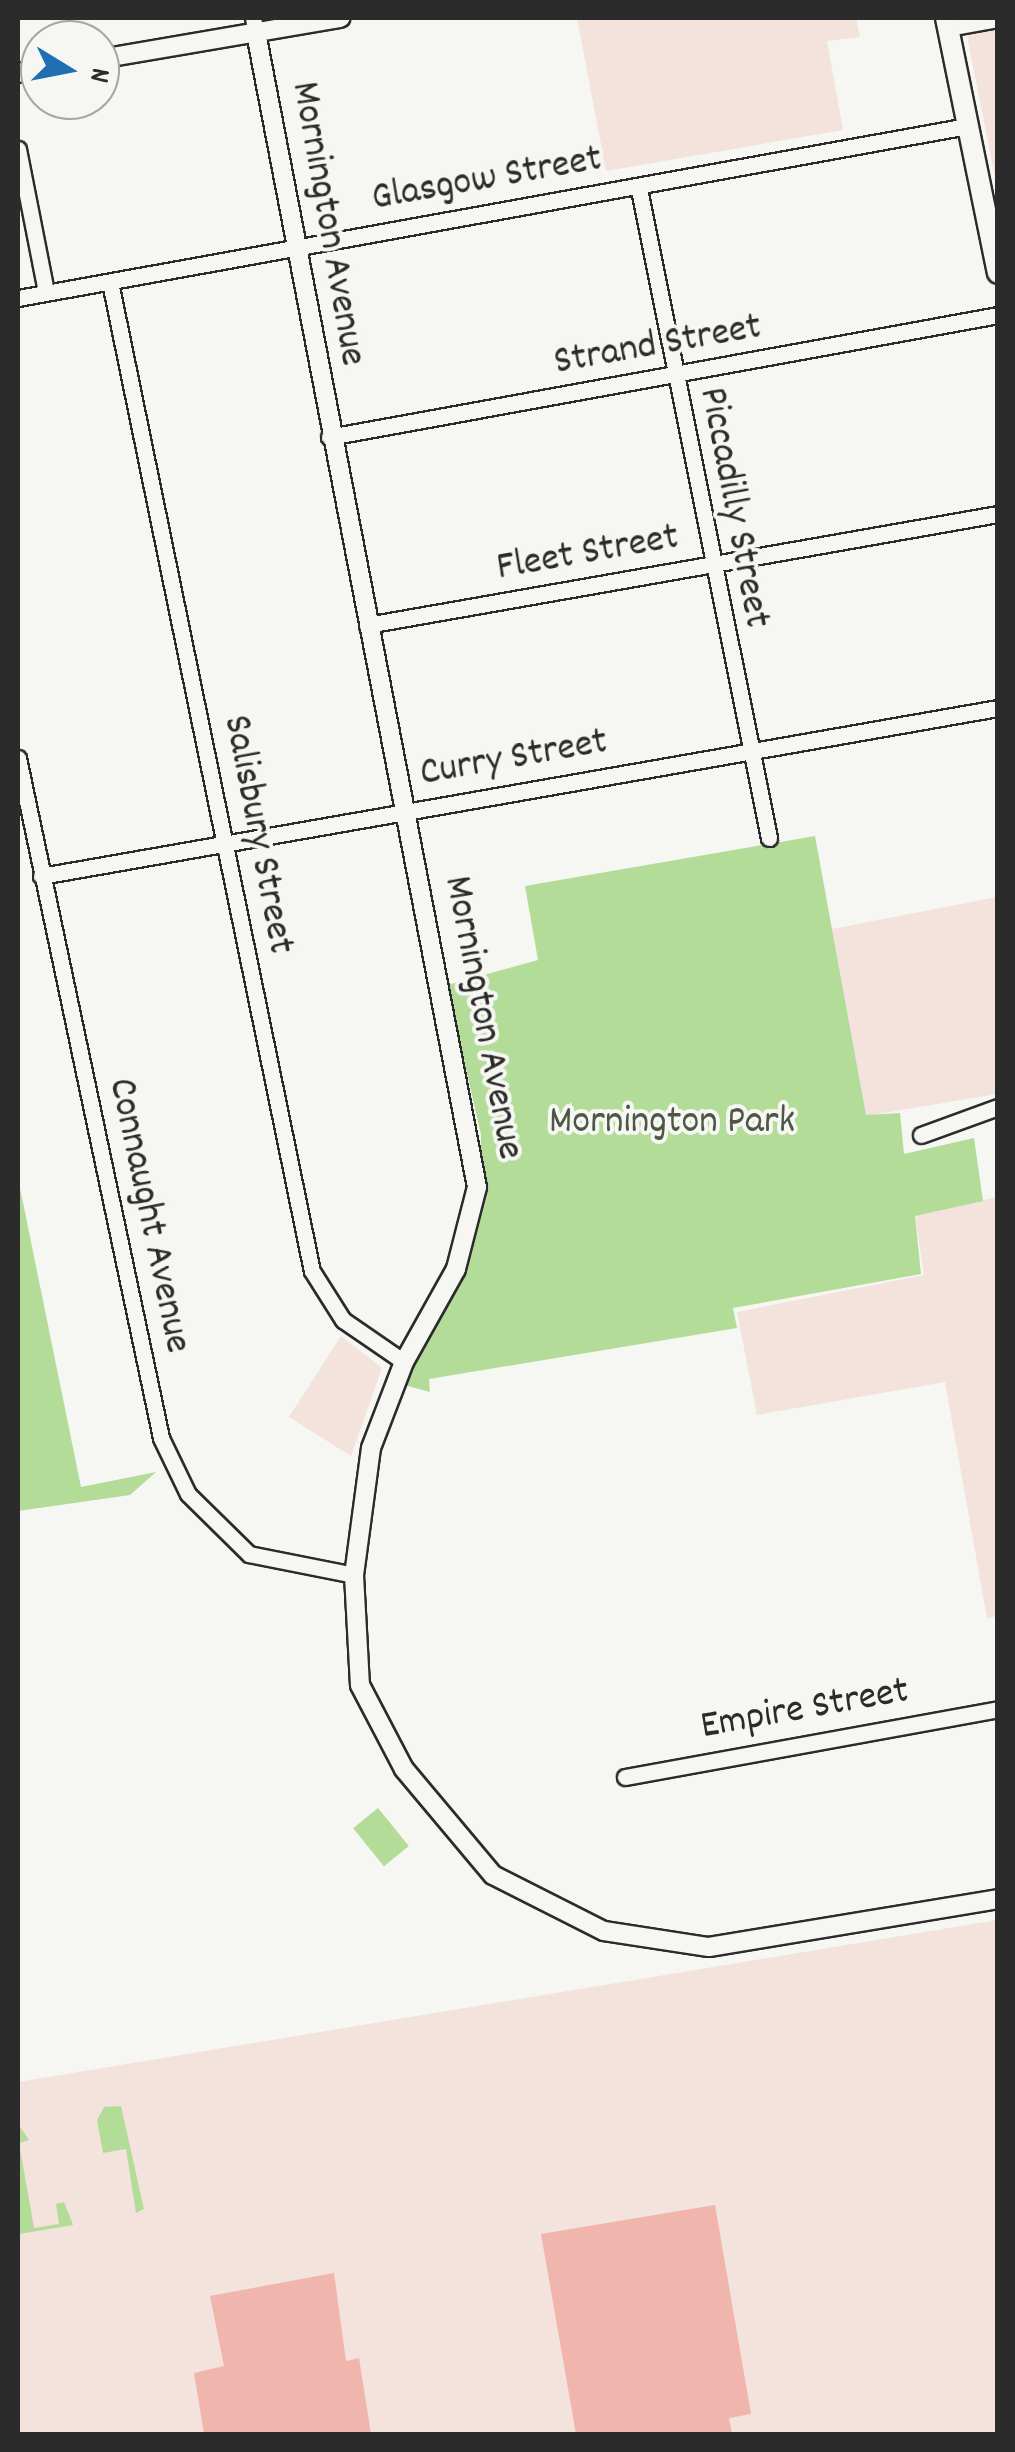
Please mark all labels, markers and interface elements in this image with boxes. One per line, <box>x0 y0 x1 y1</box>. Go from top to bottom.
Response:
north arrow <box>20 20 120 120</box>
text: N <box>77 65 118 85</box>
street label: Mornington Avenue <box>277 78 375 370</box>
street label: Glasgow Street <box>368 137 606 225</box>
street label: Strand Street <box>551 305 765 389</box>
street label: Piccadilly Street <box>685 384 779 632</box>
street label: Fleet Street <box>493 515 683 595</box>
street label: Salisbury Street <box>209 712 303 958</box>
street label: Curry Street <box>417 720 611 800</box>
street label: Mornington Avenue <box>430 872 532 1164</box>
street label: Connaught Avenue <box>94 1074 200 1358</box>
park label: Mornington Park <box>549 1100 795 1148</box>
street label: Empire Street <box>697 1669 913 1753</box>

